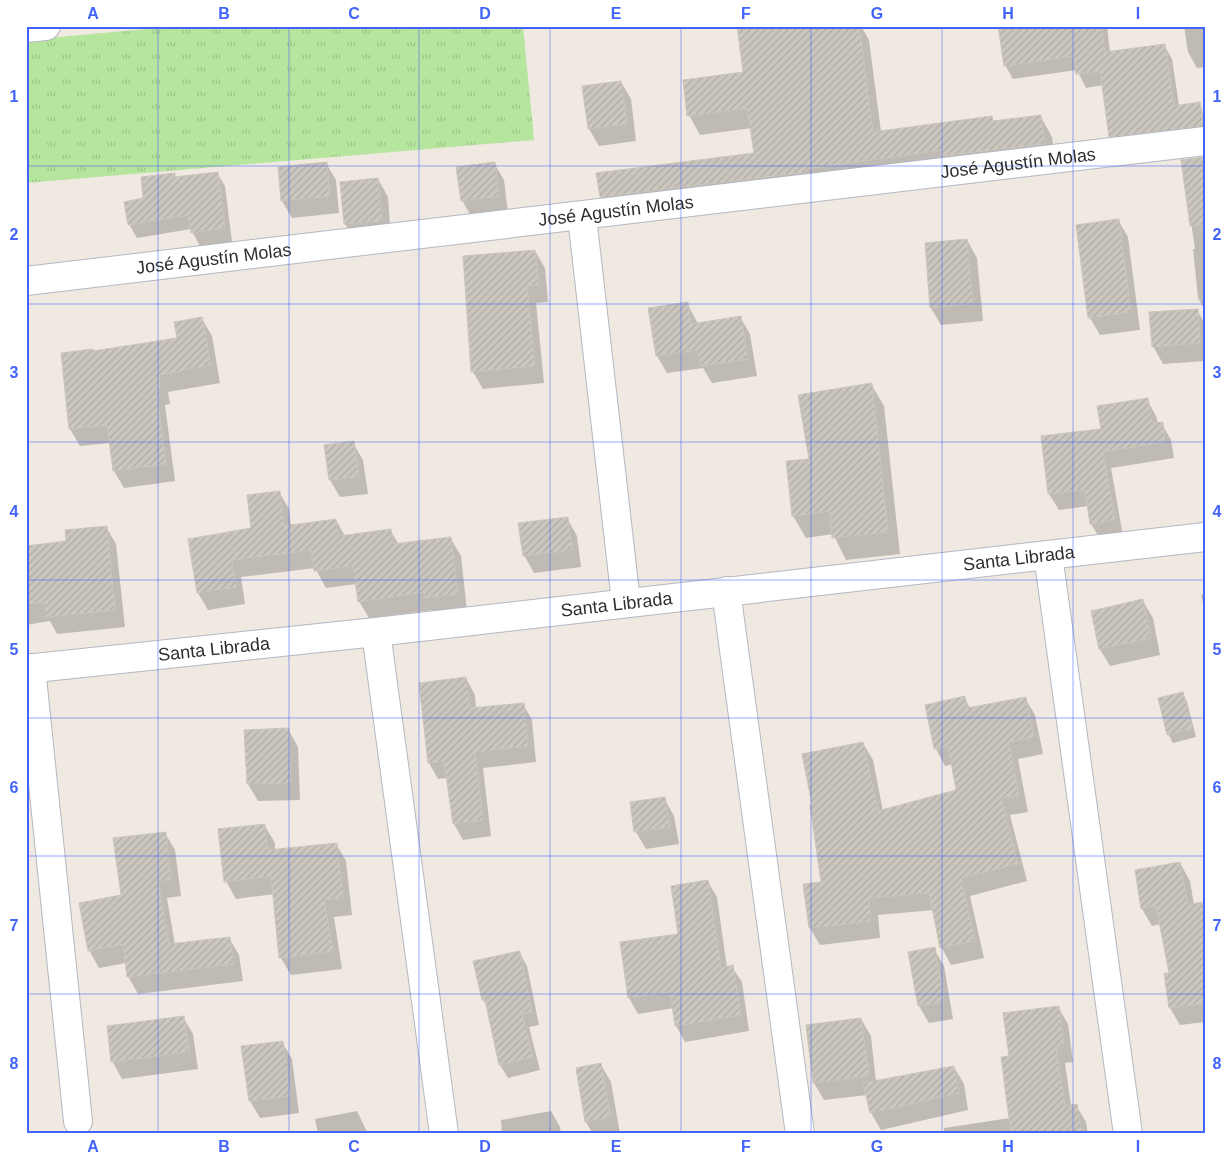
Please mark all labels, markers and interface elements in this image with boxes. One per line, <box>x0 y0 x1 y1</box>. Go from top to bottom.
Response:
text: A <box>87 5 99 22</box>
text: B <box>218 5 230 22</box>
text: C <box>348 5 360 22</box>
text: D <box>479 5 491 22</box>
text: E <box>611 5 622 22</box>
text: F <box>741 5 751 22</box>
text: G <box>871 5 883 22</box>
text: H <box>1002 5 1014 22</box>
text: I <box>1136 5 1140 22</box>
text: 1 <box>10 88 19 105</box>
text: 1 <box>1213 88 1222 105</box>
street label: José Agustín Molas <box>939 144 1097 182</box>
street label: José Agustín Molas <box>537 192 695 230</box>
text: 2 <box>10 226 19 243</box>
text: 2 <box>1213 226 1222 243</box>
street label: José Agustín Molas <box>135 240 292 278</box>
text: 3 <box>10 364 19 381</box>
text: 3 <box>1213 364 1222 381</box>
text: 4 <box>10 503 19 520</box>
text: 4 <box>1213 503 1222 520</box>
street label: Santa Librada <box>962 542 1077 575</box>
street label: Santa Librada <box>560 588 674 621</box>
street label: Santa Librada <box>157 633 272 665</box>
text: 5 <box>10 641 19 658</box>
text: 5 <box>1213 641 1222 658</box>
text: 6 <box>10 779 19 796</box>
text: 6 <box>1213 779 1222 796</box>
text: 7 <box>10 917 19 934</box>
text: 7 <box>1213 917 1222 934</box>
text: 8 <box>10 1055 19 1072</box>
text: 8 <box>1213 1055 1222 1072</box>
text: A <box>87 1138 99 1155</box>
text: B <box>218 1138 230 1155</box>
text: C <box>348 1138 360 1155</box>
text: D <box>479 1138 491 1155</box>
text: E <box>611 1138 622 1155</box>
text: F <box>741 1138 751 1155</box>
text: G <box>871 1138 883 1155</box>
text: H <box>1002 1138 1014 1155</box>
text: I <box>1136 1138 1140 1155</box>

